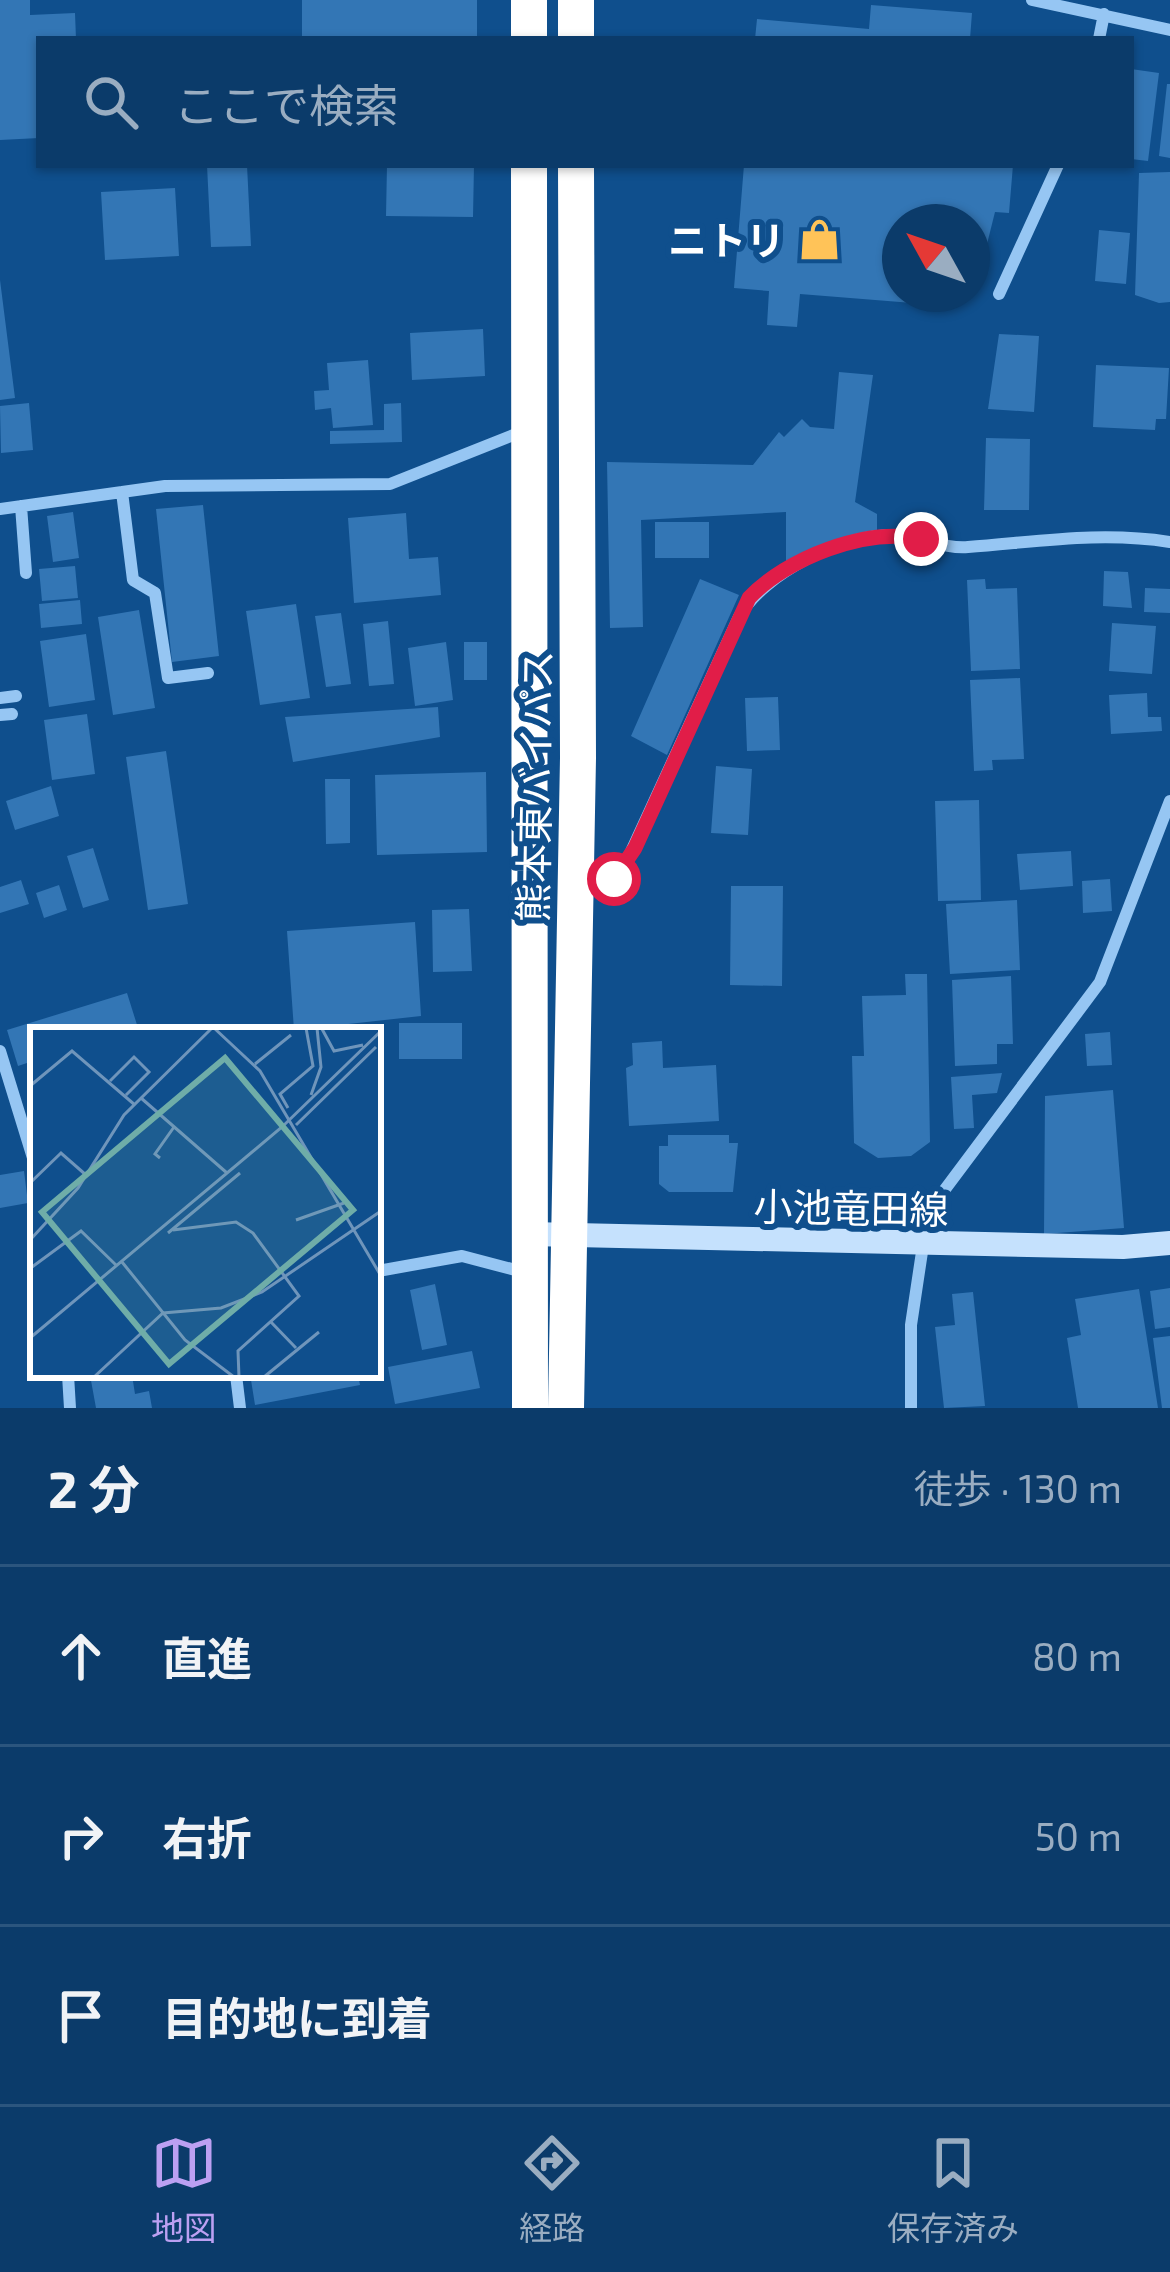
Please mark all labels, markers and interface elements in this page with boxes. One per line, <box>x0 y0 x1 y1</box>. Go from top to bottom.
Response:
search box <box>36 36 1134 168</box>
icon: search <box>78 69 144 135</box>
text: ここで検索 <box>174 77 399 131</box>
north arrow <box>882 204 990 312</box>
place label: ニトリ <box>668 216 785 263</box>
shop icon: ニトリ <box>796 216 842 262</box>
route end <box>894 512 948 566</box>
street label: 熊本東バイパス <box>508 649 560 923</box>
route start <box>587 852 641 906</box>
inset map <box>30 1027 381 1378</box>
street label: 小池竜田線 <box>753 1182 949 1232</box>
text: 2 分 <box>48 1457 140 1518</box>
text: 徒歩 · 130 m <box>914 1464 1122 1511</box>
icon: ahead <box>48 1623 114 1689</box>
text: 直進 <box>162 1630 252 1684</box>
text: 80 m <box>1032 1632 1122 1679</box>
icon: right <box>48 1803 114 1869</box>
text: 右折 <box>162 1810 252 1864</box>
text: 50 m <box>1035 1812 1122 1859</box>
icon: arrive <box>48 1983 114 2049</box>
text: 目的地に到着 <box>162 1990 432 2044</box>
tab: 地図 <box>151 2130 217 2250</box>
tab: 経路 <box>519 2130 585 2250</box>
tab: 保存済み <box>887 2130 1019 2250</box>

